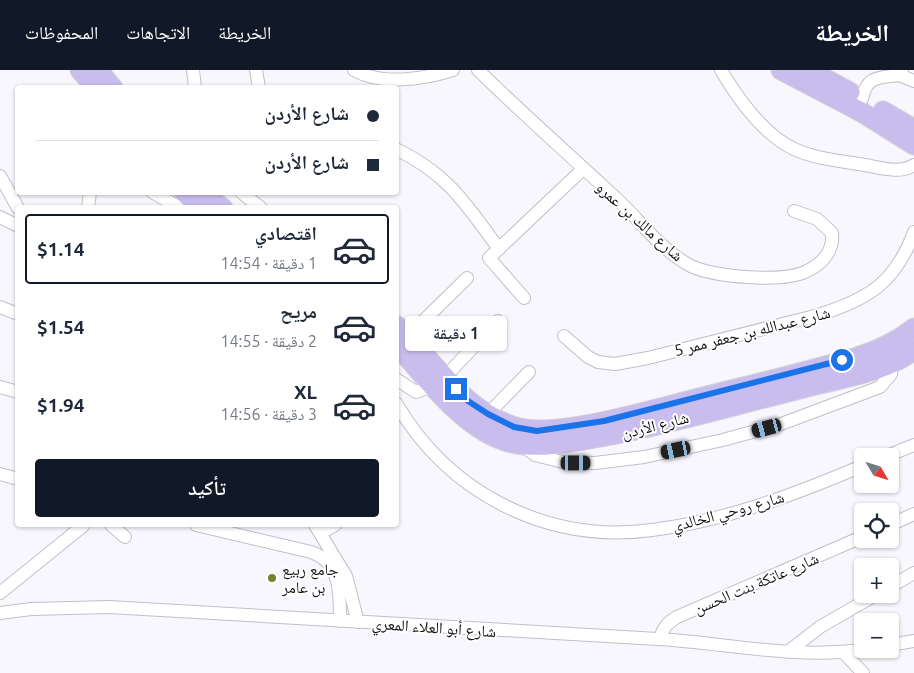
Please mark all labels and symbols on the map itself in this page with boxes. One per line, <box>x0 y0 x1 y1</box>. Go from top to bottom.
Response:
street label: شارع مالك بن عمرو <box>592 177 687 266</box>
street label: شارع عبدالله بن جعفر ممر 5 <box>672 303 832 361</box>
callout: 1 دقيقة <box>405 316 507 352</box>
route start <box>831 349 853 371</box>
route end <box>445 378 467 400</box>
street label: شارع الأردن <box>620 408 691 444</box>
car <box>750 417 783 439</box>
car <box>659 440 692 460</box>
north arrow <box>854 448 899 492</box>
car <box>561 456 591 471</box>
street label: شارع روحي الخالدي <box>670 487 787 539</box>
street label: شارع عاتكة بنت الحسن <box>691 549 822 619</box>
place label: جامع ربيع بن عامر <box>281 560 339 598</box>
marker: جامع ربيع بن عامر <box>266 572 278 584</box>
street label: شارع أبو العلاء المعري <box>371 614 497 644</box>

